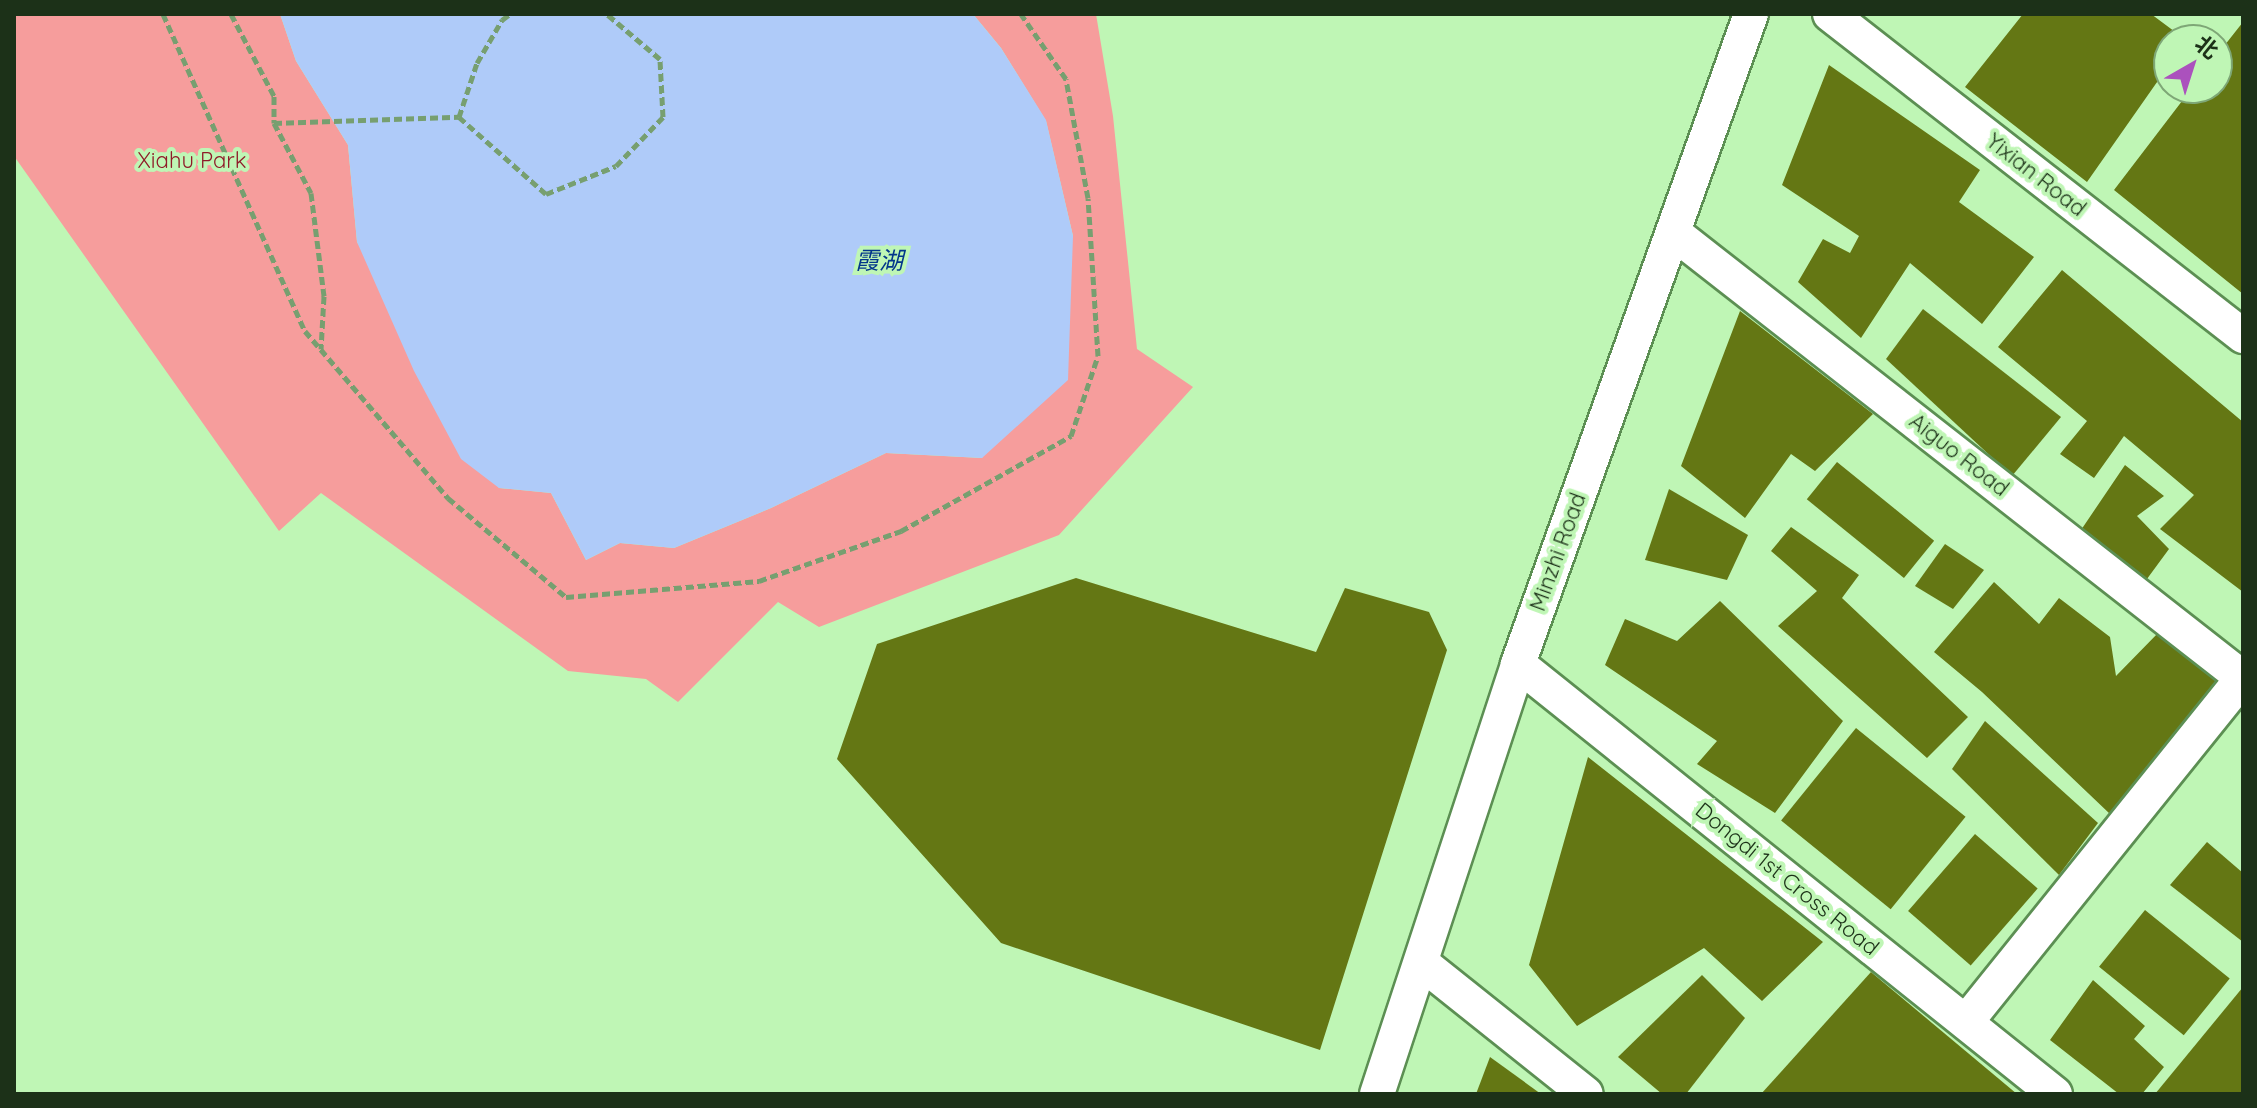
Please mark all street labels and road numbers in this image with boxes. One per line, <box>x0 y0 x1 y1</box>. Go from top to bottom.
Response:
street label: Yixian Road <box>1981 128 2091 222</box>
street label: Aiguo Road <box>1904 408 2014 502</box>
street label: Minzhi Road <box>1524 489 1592 615</box>
street label: Dongdi 1st Cross Road <box>1690 797 1884 961</box>

